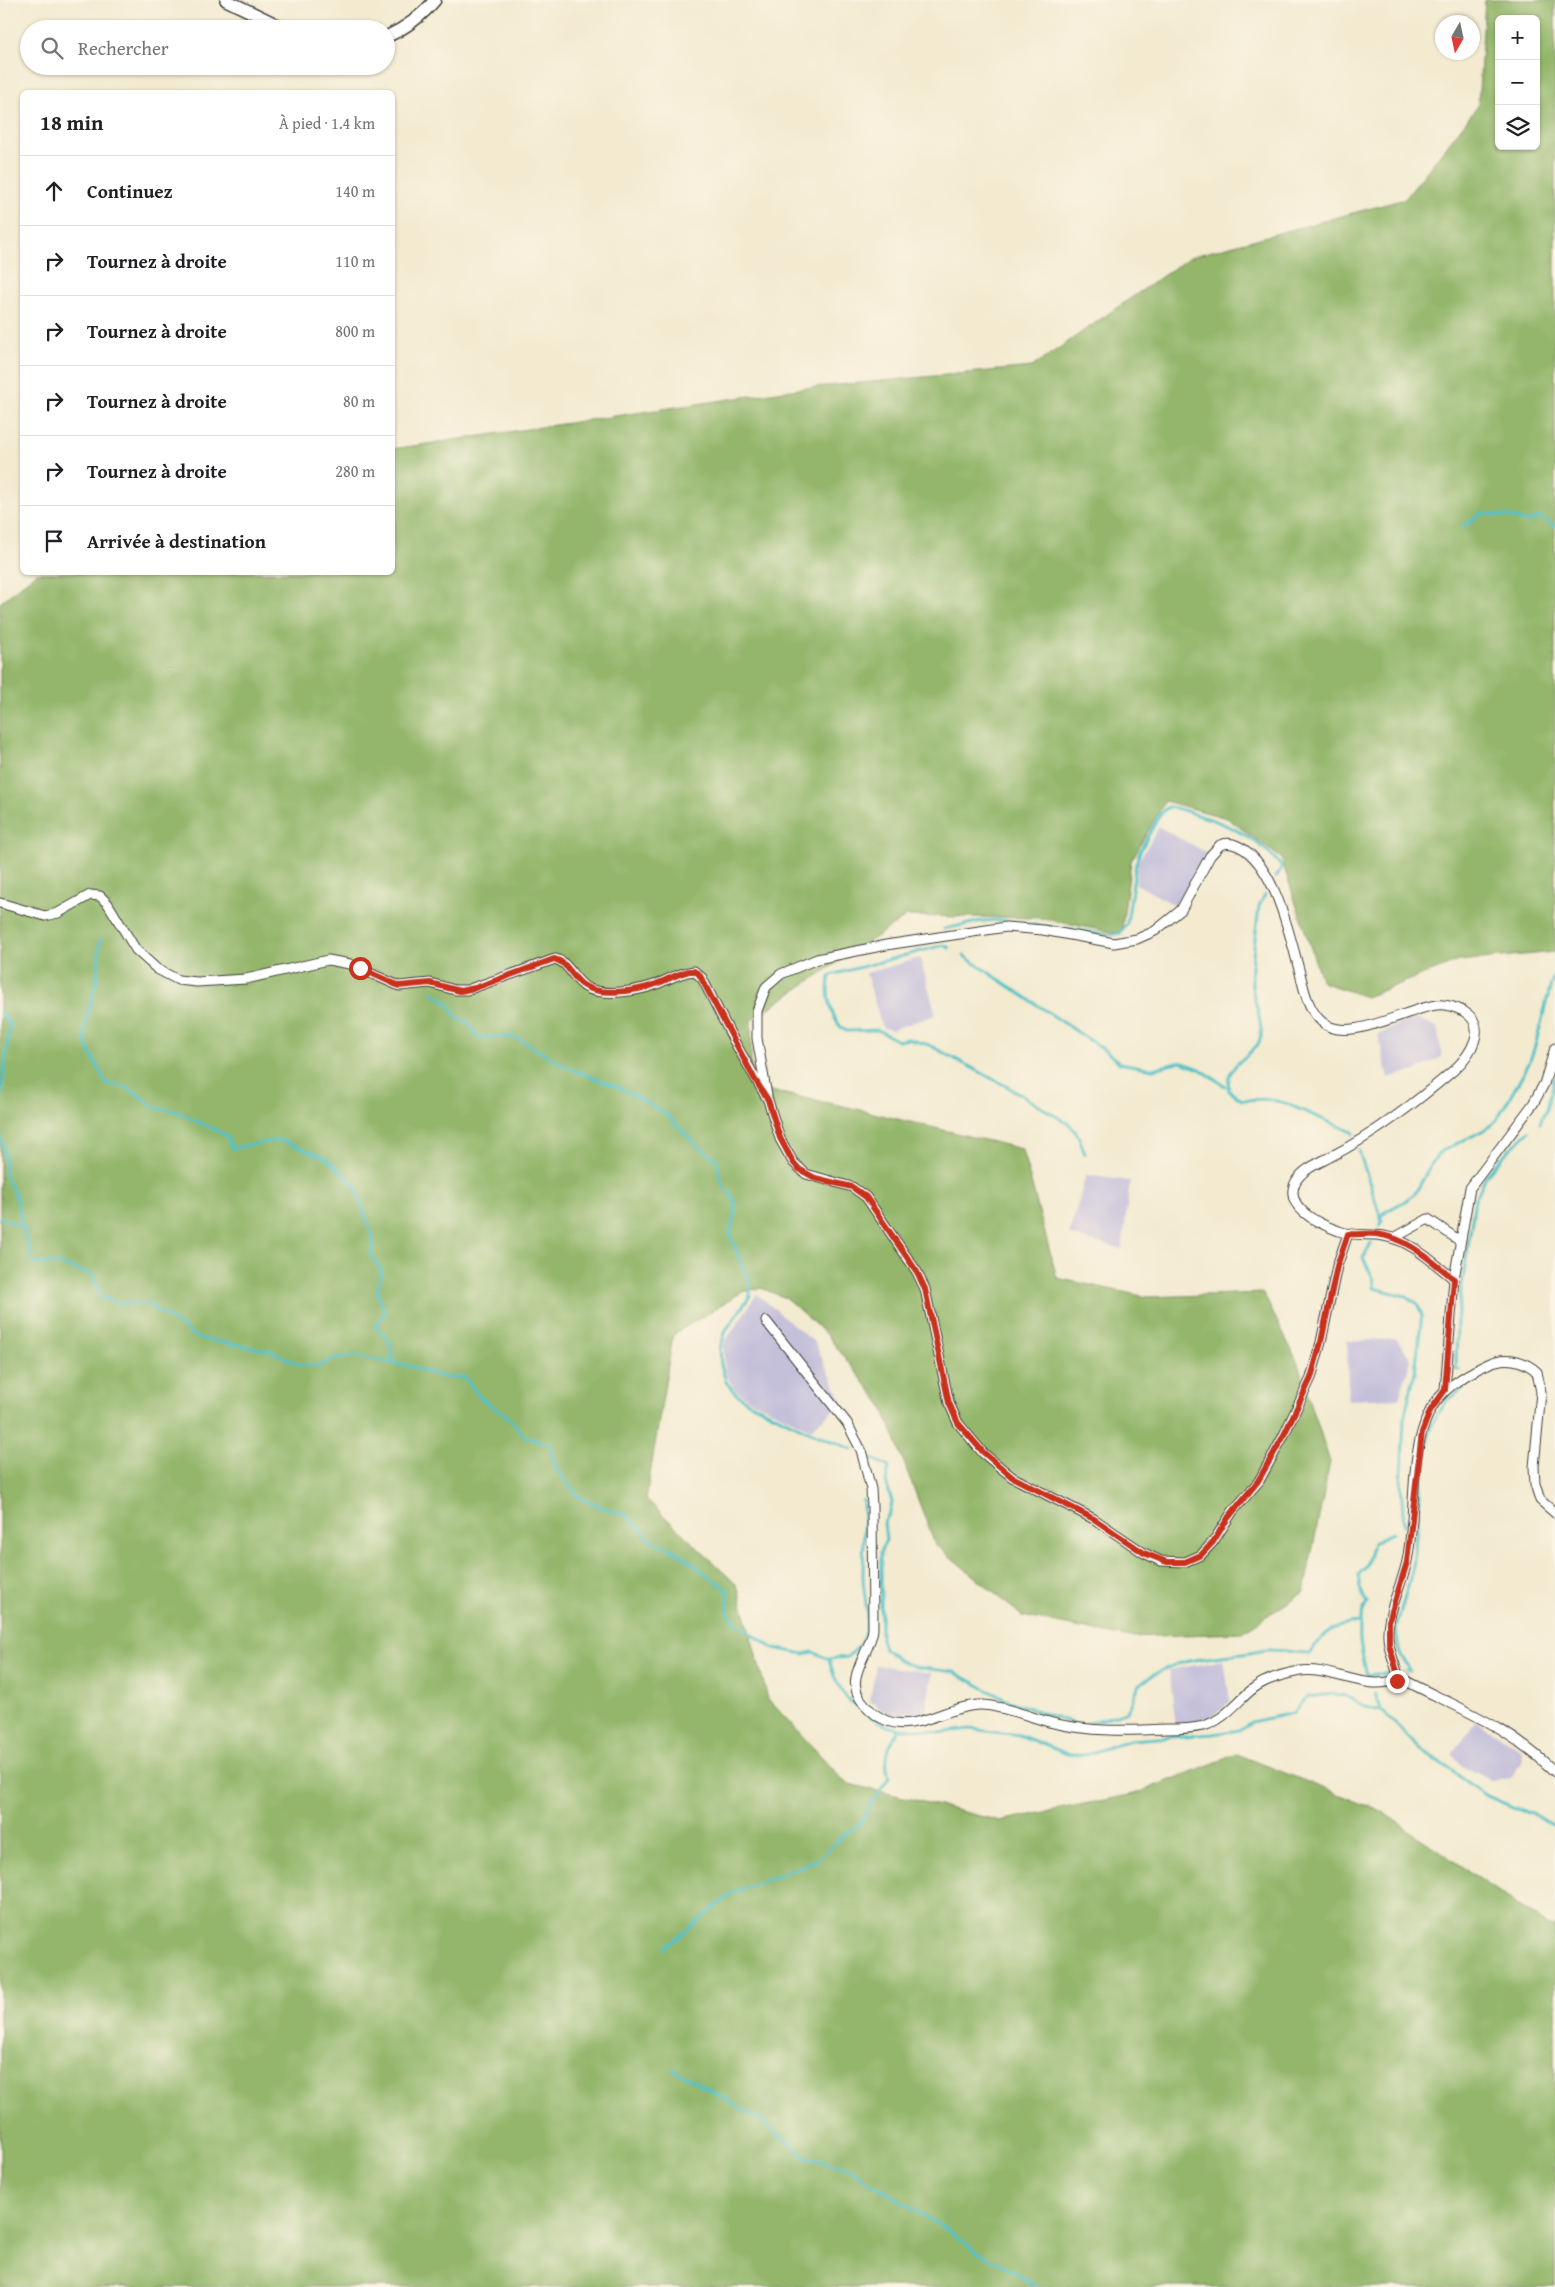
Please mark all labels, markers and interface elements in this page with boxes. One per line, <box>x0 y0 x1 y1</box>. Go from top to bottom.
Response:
north arrow <box>1435 15 1480 60</box>
map controls <box>1495 15 1540 150</box>
button: + <box>1495 15 1540 60</box>
search box <box>20 20 395 75</box>
icon: search <box>38 34 66 62</box>
text: Rechercher <box>78 34 169 62</box>
button: − <box>1495 60 1540 105</box>
button: layers <box>1495 105 1540 150</box>
text: 18 min <box>40 107 103 138</box>
text: À pied · 1.4 km <box>279 111 375 135</box>
icon: ahead <box>40 177 68 205</box>
text: Continuez <box>87 177 173 205</box>
text: 140 m <box>335 179 375 203</box>
icon: right <box>40 247 68 275</box>
text: Tournez à droite <box>87 247 227 275</box>
text: 110 m <box>335 249 375 273</box>
icon: right <box>40 317 68 345</box>
text: Tournez à droite <box>87 317 227 345</box>
text: 800 m <box>335 319 375 343</box>
icon: right <box>40 387 68 415</box>
text: Tournez à droite <box>87 387 227 415</box>
text: 80 m <box>343 389 375 413</box>
icon: right <box>40 457 68 485</box>
text: Tournez à droite <box>87 457 227 485</box>
text: 280 m <box>335 459 375 483</box>
icon: arrive <box>40 527 68 555</box>
text: Arrivée à destination <box>87 527 266 555</box>
route start <box>349 957 372 980</box>
route end <box>1386 1670 1409 1693</box>

